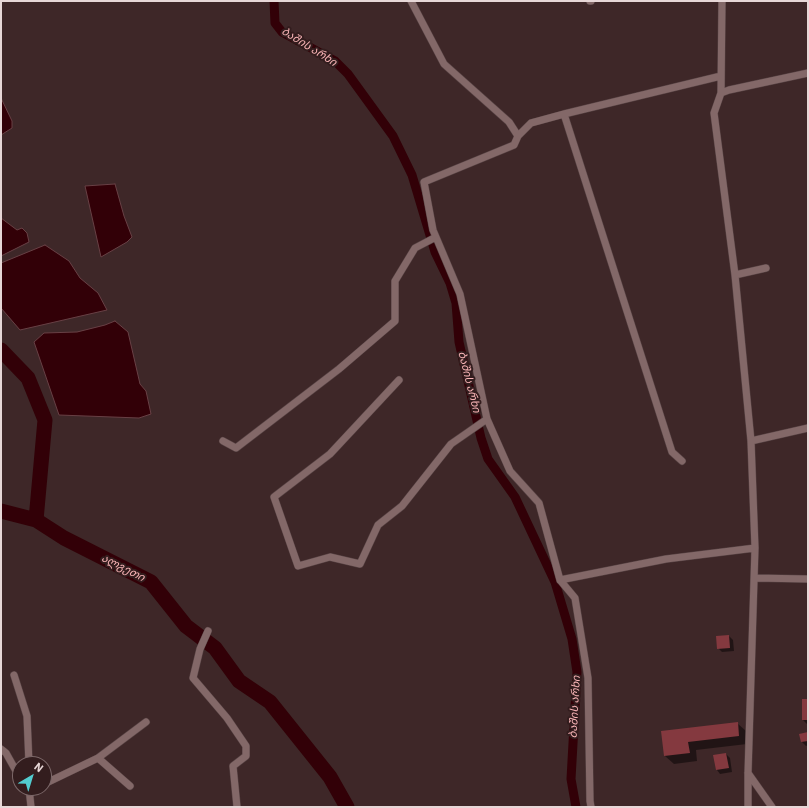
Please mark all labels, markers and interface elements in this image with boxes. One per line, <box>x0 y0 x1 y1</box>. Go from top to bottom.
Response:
water label: ბაშის არხი <box>279 25 339 69</box>
water label: ბაშის არხი <box>455 350 483 414</box>
water label: ალგეთი <box>99 551 147 585</box>
water label: ბაშის არხი <box>567 675 583 739</box>
north arrow <box>12 756 52 796</box>
text: N <box>31 759 46 775</box>

